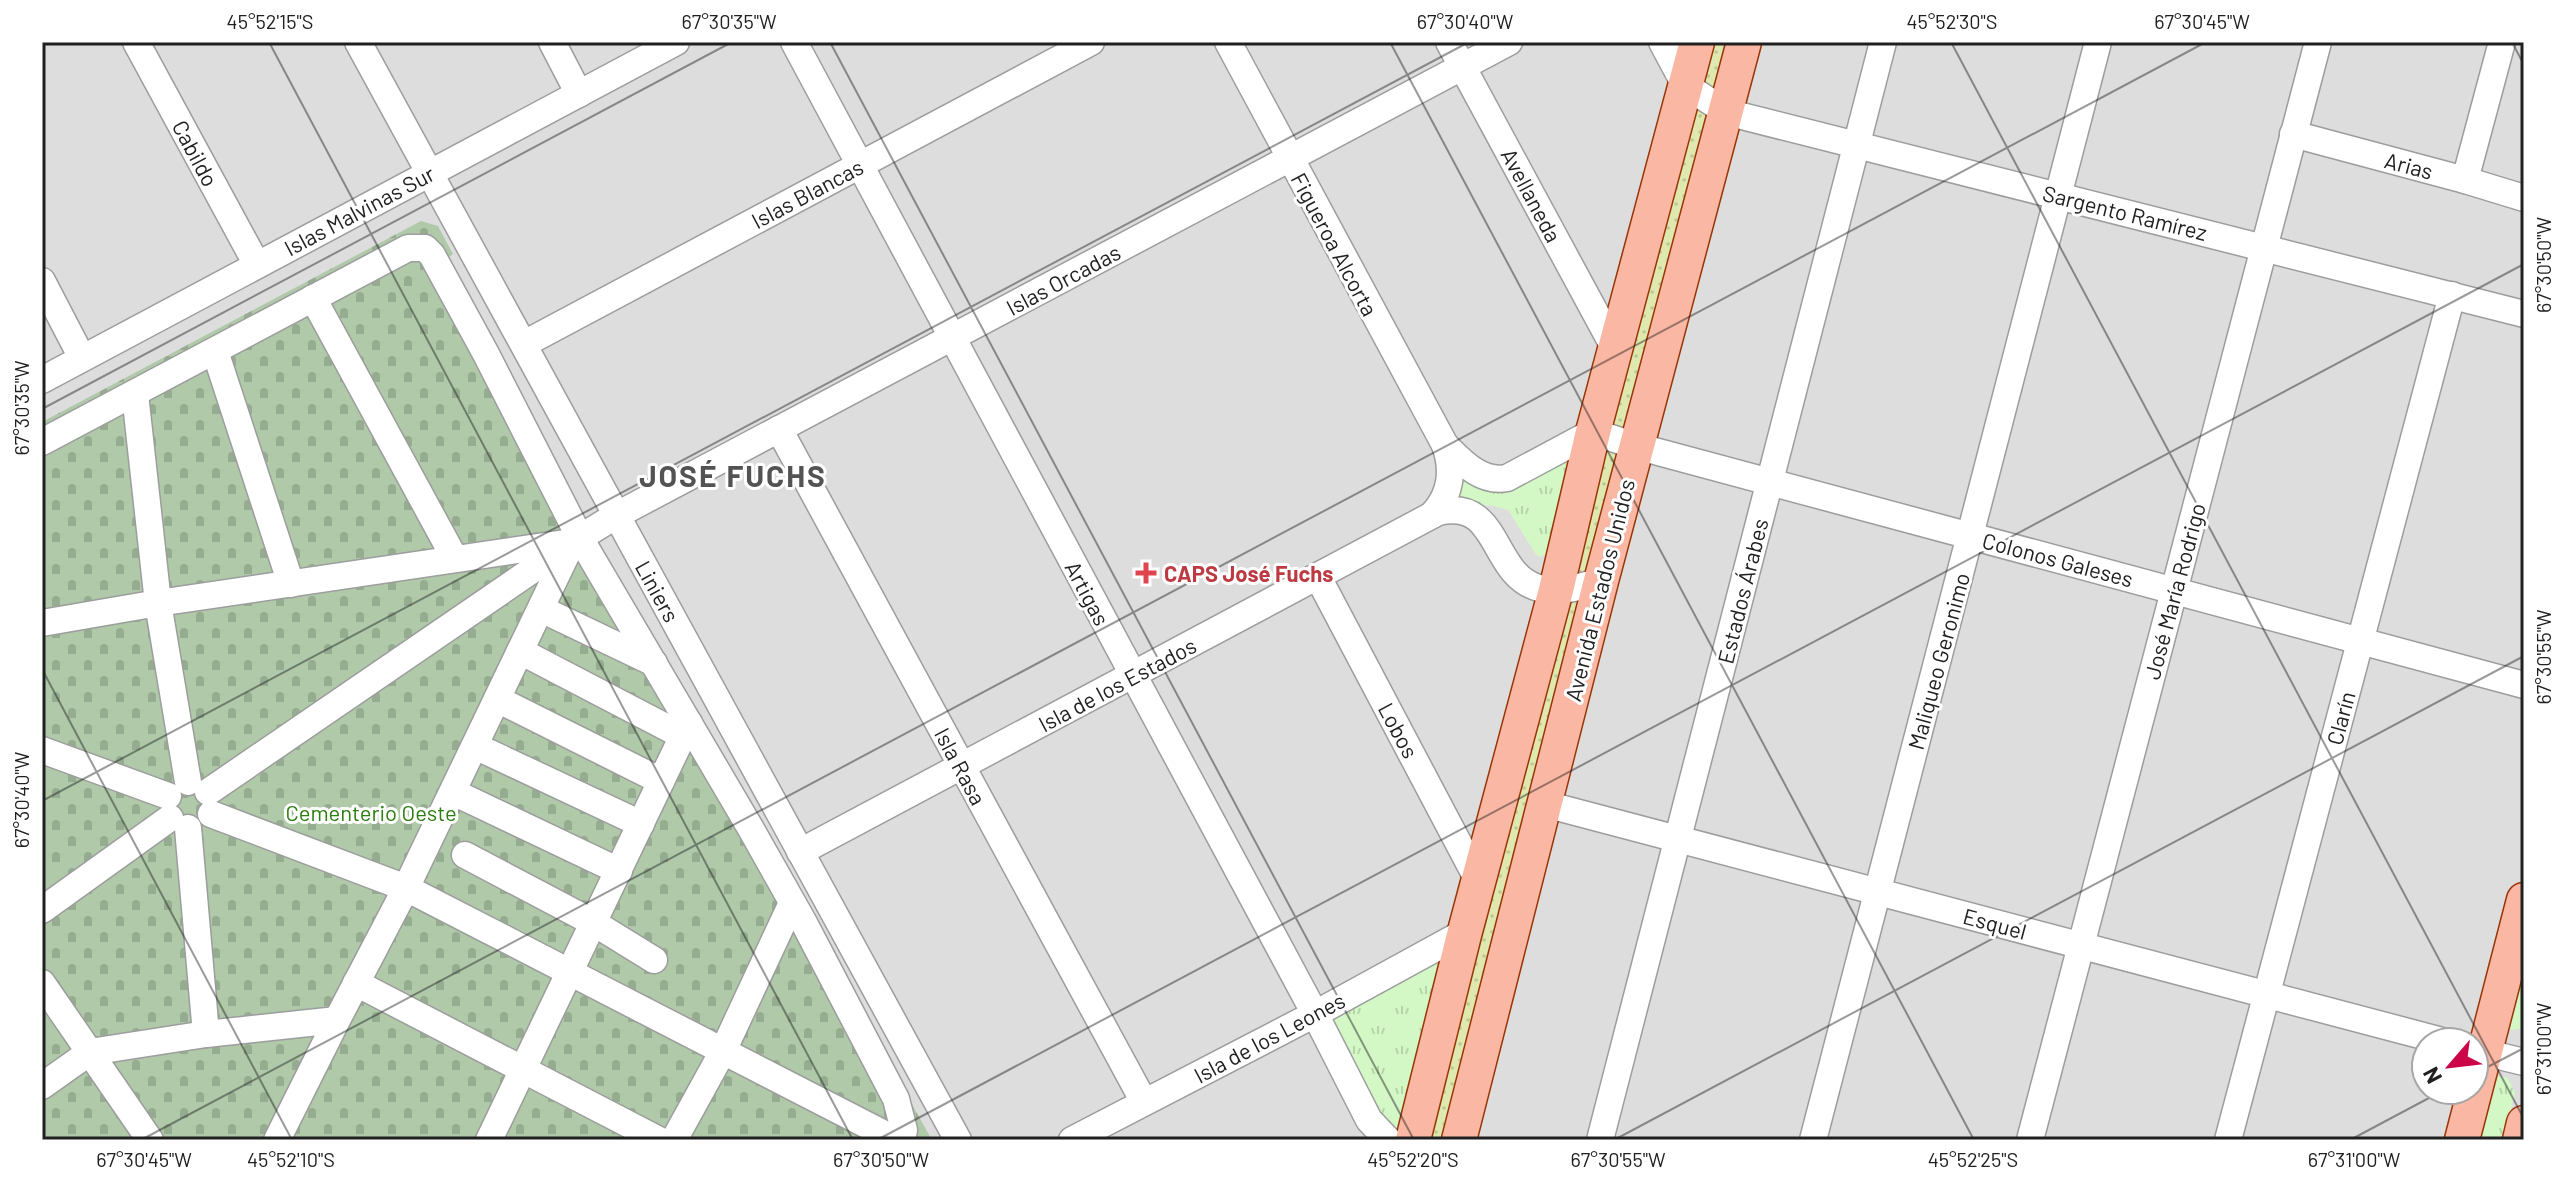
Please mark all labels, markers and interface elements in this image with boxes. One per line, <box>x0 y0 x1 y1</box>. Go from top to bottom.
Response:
text: 45°52'15"S <box>227 9 313 33</box>
text: 67°30'35"W <box>681 9 777 33</box>
text: 67°30'40"W <box>1417 9 1514 33</box>
text: 45°52'30"S <box>1906 9 1998 33</box>
text: 67°30'45"W <box>2154 9 2250 33</box>
street label: Cabildo <box>168 115 224 191</box>
street label: Avellaneda <box>1496 144 1568 246</box>
street label: Arias <box>2382 146 2436 184</box>
street label: Islas Blancas <box>747 153 867 233</box>
street label: Islas Malvinas Sur <box>279 159 439 261</box>
street label: Figueroa Alcorta <box>1286 168 1384 320</box>
street label: Sargento Ramírez <box>2040 179 2210 245</box>
text: 67°30'50"W <box>2531 217 2555 313</box>
street label: Islas Orcadas <box>1001 238 1125 320</box>
text: 67°30'35"W <box>9 360 33 456</box>
district label: JOSÉ FUCHS <box>639 457 827 493</box>
street label: Avenida Estados Unidos <box>1559 476 1639 704</box>
street label: José María Rodrigo <box>2138 500 2210 682</box>
street label: Estados Árabes <box>1711 516 1773 666</box>
street label: Colonos Galeses <box>1980 526 2136 592</box>
street label: Liniers <box>631 556 685 626</box>
street label: Artigas <box>1060 556 1116 630</box>
place label: CAPS José Fuchs <box>1164 560 1333 586</box>
marker: CAPS José Fuchs <box>1135 562 1157 584</box>
street label: Maliqueo Geronimo <box>1902 570 1974 752</box>
text: 67°30'55"W <box>2531 609 2555 705</box>
street label: Isla de los Estados <box>1034 631 1200 737</box>
street label: Clarín <box>2320 688 2360 748</box>
street label: Lobos <box>1374 698 1424 762</box>
street label: Isla Rasa <box>930 723 992 809</box>
text: 67°30'40"W <box>9 751 33 848</box>
park label: Cementerio Oeste <box>285 799 457 825</box>
street label: Esquel <box>1960 902 2030 944</box>
street label: Isla de los Leones <box>1189 986 1349 1088</box>
text: 67°31'00"W <box>2531 1002 2555 1095</box>
north arrow <box>2410 1026 2490 1106</box>
text: N <box>2417 1063 2446 1088</box>
text: 67°30'45"W <box>96 1147 192 1171</box>
text: 45°52'10"S <box>247 1147 335 1171</box>
text: 67°30'50"W <box>833 1147 929 1171</box>
text: 45°52'20"S <box>1367 1147 1459 1171</box>
text: 67°30'55"W <box>1571 1147 1666 1171</box>
text: 45°52'25"S <box>1928 1147 2018 1171</box>
text: 67°31'00"W <box>2308 1147 2401 1171</box>

